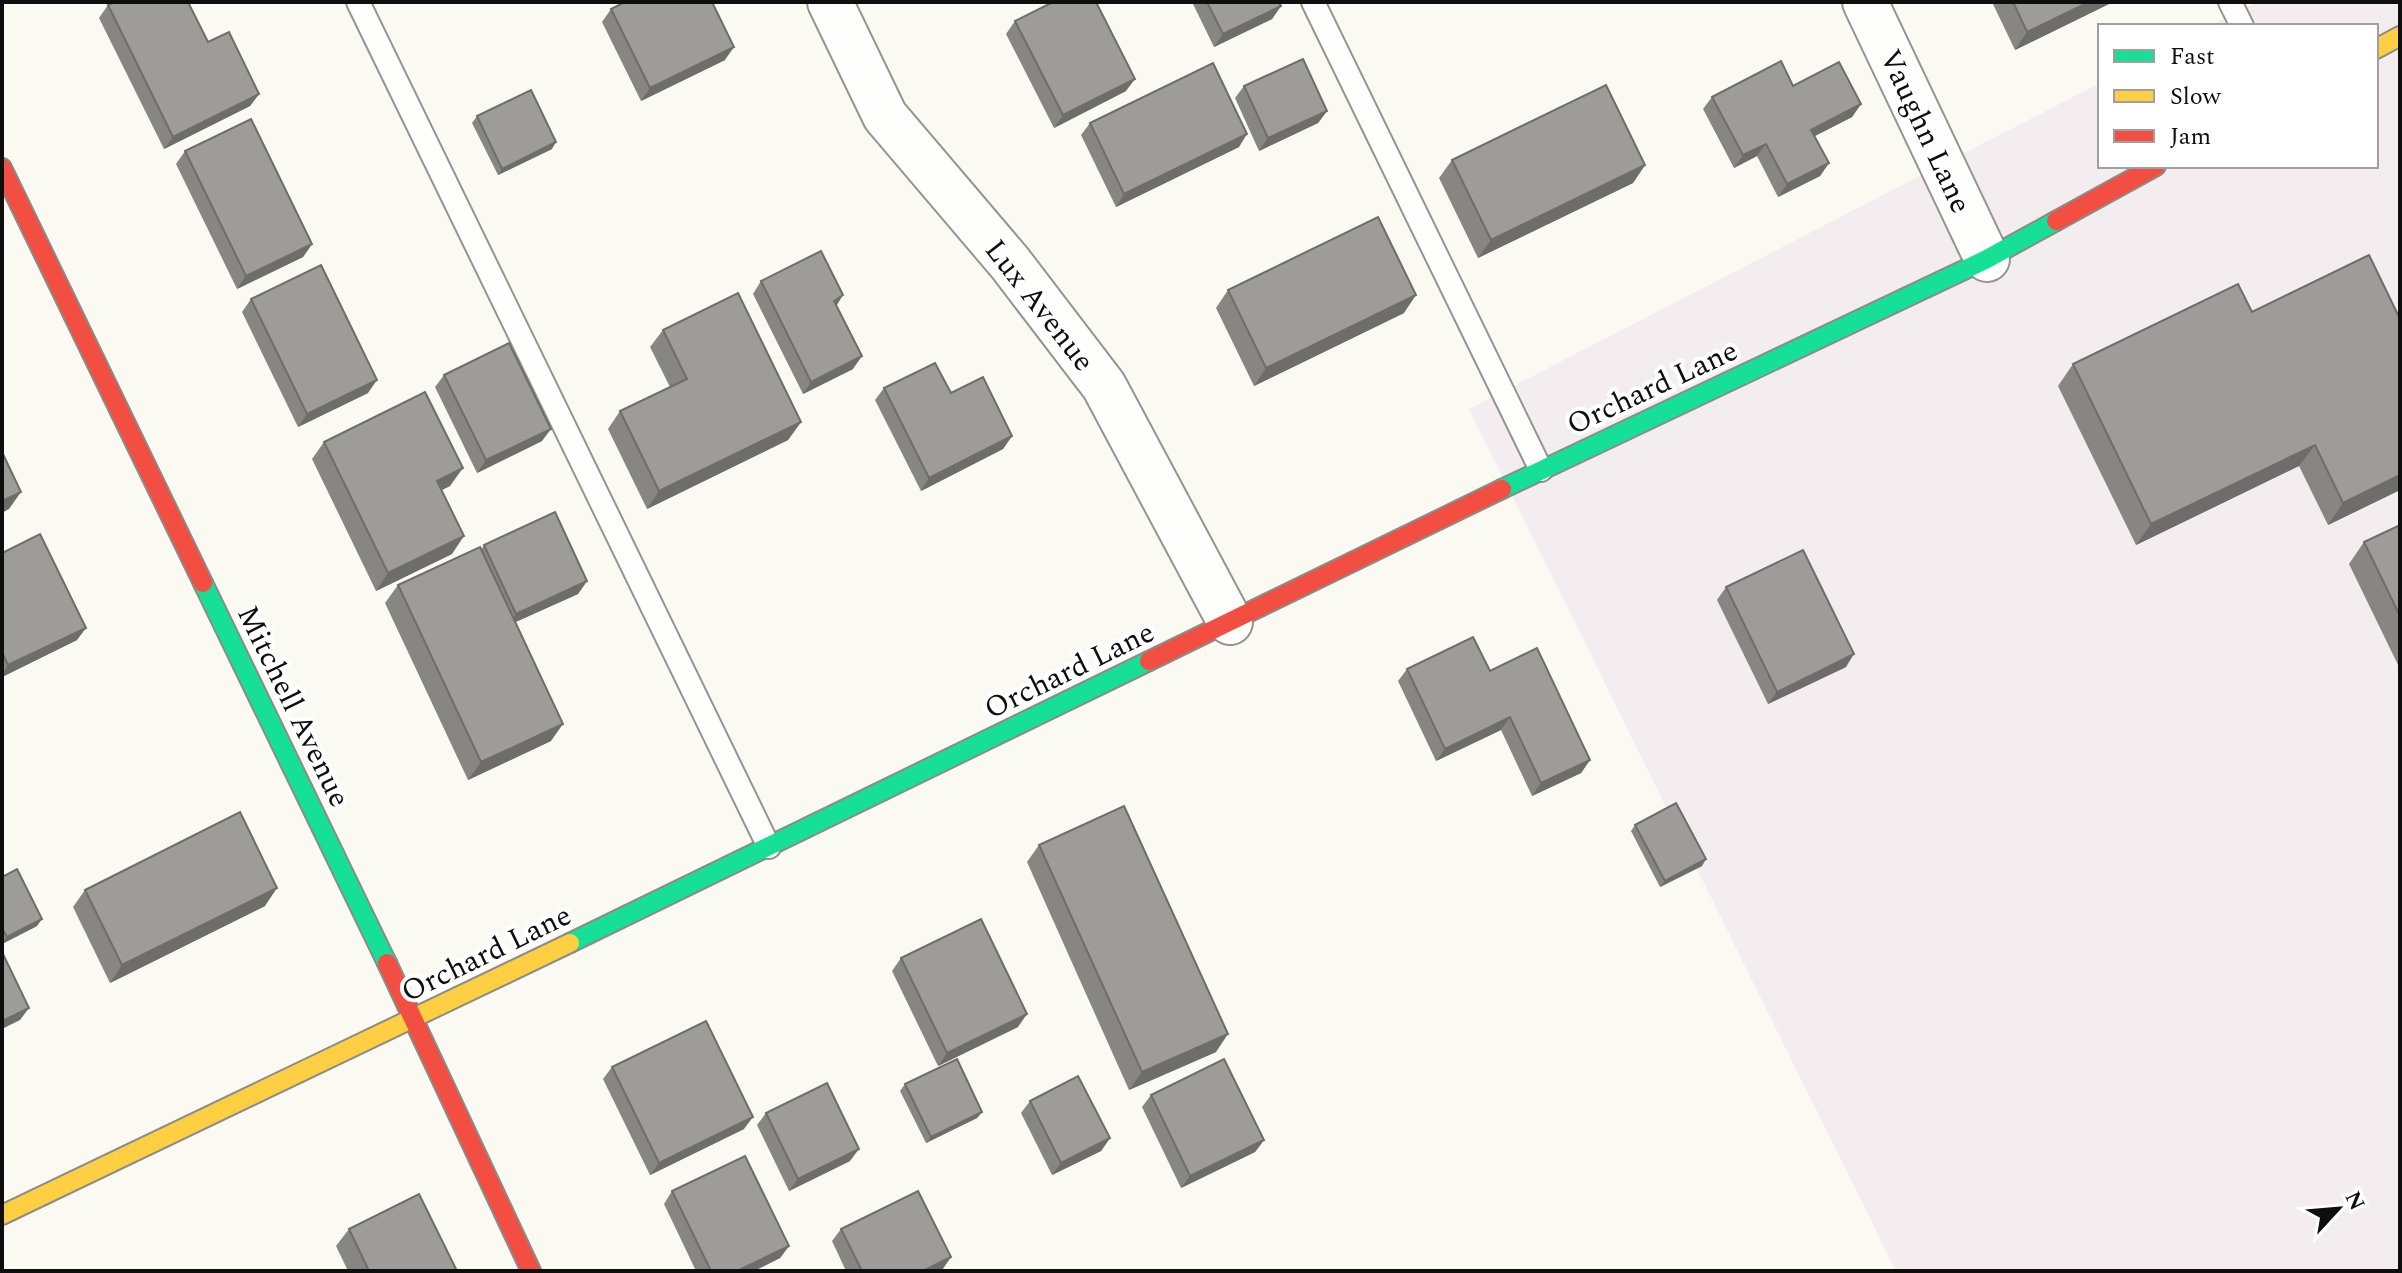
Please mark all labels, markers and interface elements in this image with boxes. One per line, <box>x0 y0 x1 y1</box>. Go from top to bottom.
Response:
legend <box>2098 24 2378 168</box>
text: Fast <box>2170 39 2215 75</box>
street label: Vaughn Lane <box>1867 42 1983 221</box>
text: Slow <box>2170 79 2222 115</box>
text: Jam <box>2170 119 2211 155</box>
street label: Lux Avenue <box>973 230 1106 382</box>
street label: Orchard Lane <box>1559 328 1746 448</box>
street label: Mitchell Avenue <box>224 598 362 815</box>
street label: Orchard Lane <box>977 610 1162 732</box>
street label: Orchard Lane <box>394 893 579 1015</box>
north arrow <box>2298 1169 2378 1249</box>
text: N <box>2336 1186 2373 1216</box>

